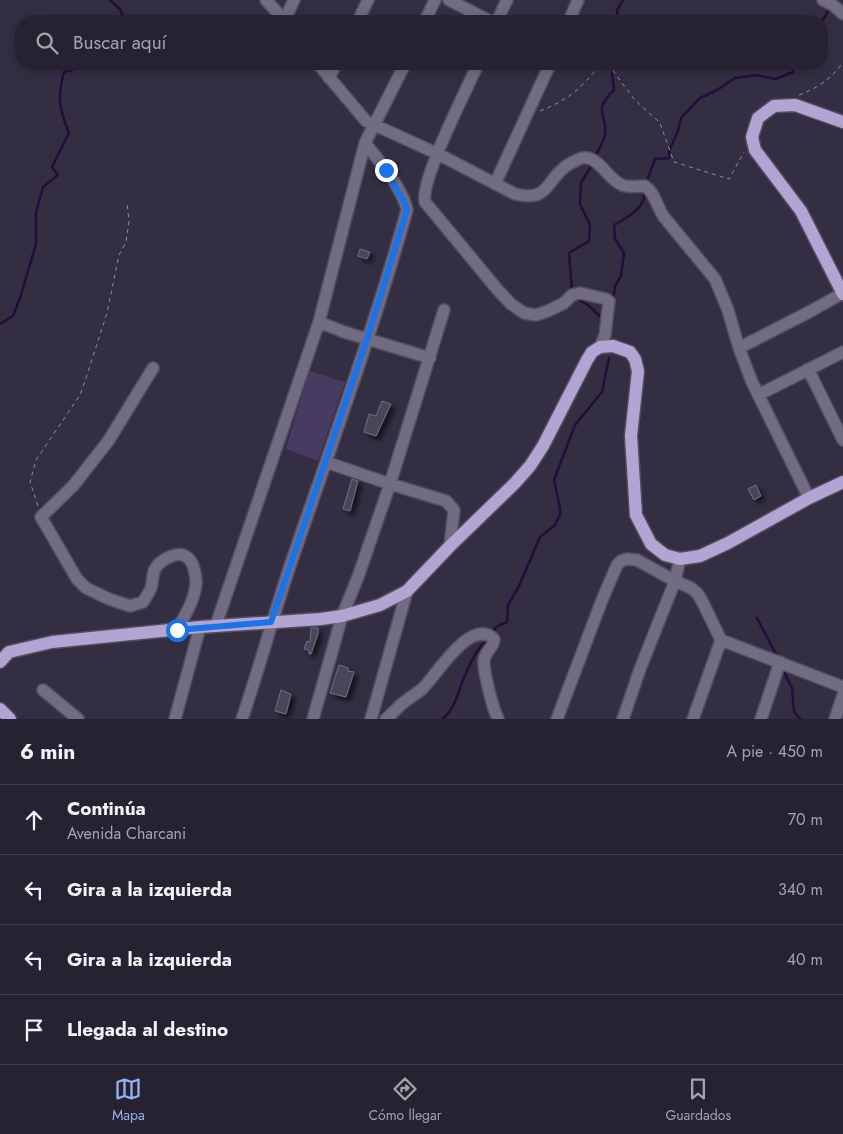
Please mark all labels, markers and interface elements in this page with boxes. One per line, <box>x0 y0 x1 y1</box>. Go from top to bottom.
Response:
search box <box>15 15 828 70</box>
icon: search <box>33 29 61 57</box>
text: Buscar aquí <box>73 29 167 56</box>
route end <box>375 159 398 182</box>
route start <box>166 619 189 642</box>
text: 6 min <box>20 737 75 767</box>
text: A pie · 450 m <box>726 740 823 763</box>
text: Continúa <box>67 795 146 822</box>
icon: ahead <box>20 806 48 834</box>
text: 70 m <box>788 808 823 831</box>
text: Avenida Charcani <box>67 822 186 845</box>
icon: left <box>20 876 48 904</box>
text: Gira a la izquierda <box>67 876 232 903</box>
text: 340 m <box>778 878 823 901</box>
icon: left <box>20 946 48 974</box>
text: Gira a la izquierda <box>67 946 232 973</box>
text: 40 m <box>787 948 823 971</box>
icon: arrive <box>20 1016 48 1044</box>
text: Llegada al destino <box>67 1016 228 1043</box>
tab: Mapa <box>112 1075 145 1125</box>
tab: Cómo llegar <box>368 1075 442 1125</box>
tab: Guardados <box>665 1075 731 1125</box>

